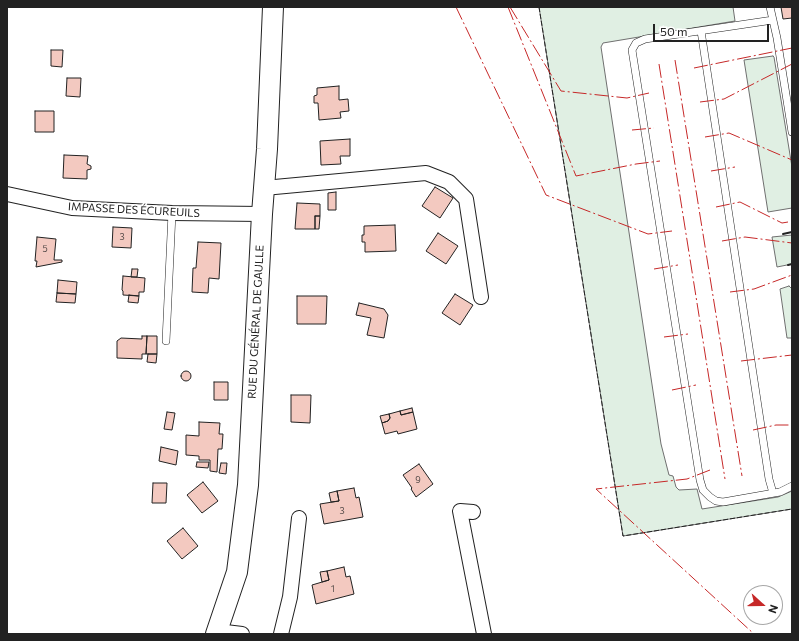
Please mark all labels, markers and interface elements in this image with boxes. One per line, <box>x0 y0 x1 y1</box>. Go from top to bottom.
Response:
scale bar <box>655 16 771 42</box>
text: 50 m <box>660 24 688 38</box>
street label: IMPASSE DES ÉCUREUILS <box>68 200 200 220</box>
house number: 3 <box>119 232 125 242</box>
house number: 5 <box>42 244 48 254</box>
street label: RUE DU GÉNÉRAL DE GAULLE <box>245 245 267 399</box>
house number: 9 <box>415 475 421 485</box>
house number: 3 <box>339 506 345 516</box>
house number: 1 <box>331 584 335 594</box>
north arrow <box>743 585 783 625</box>
text: N <box>766 603 781 615</box>

